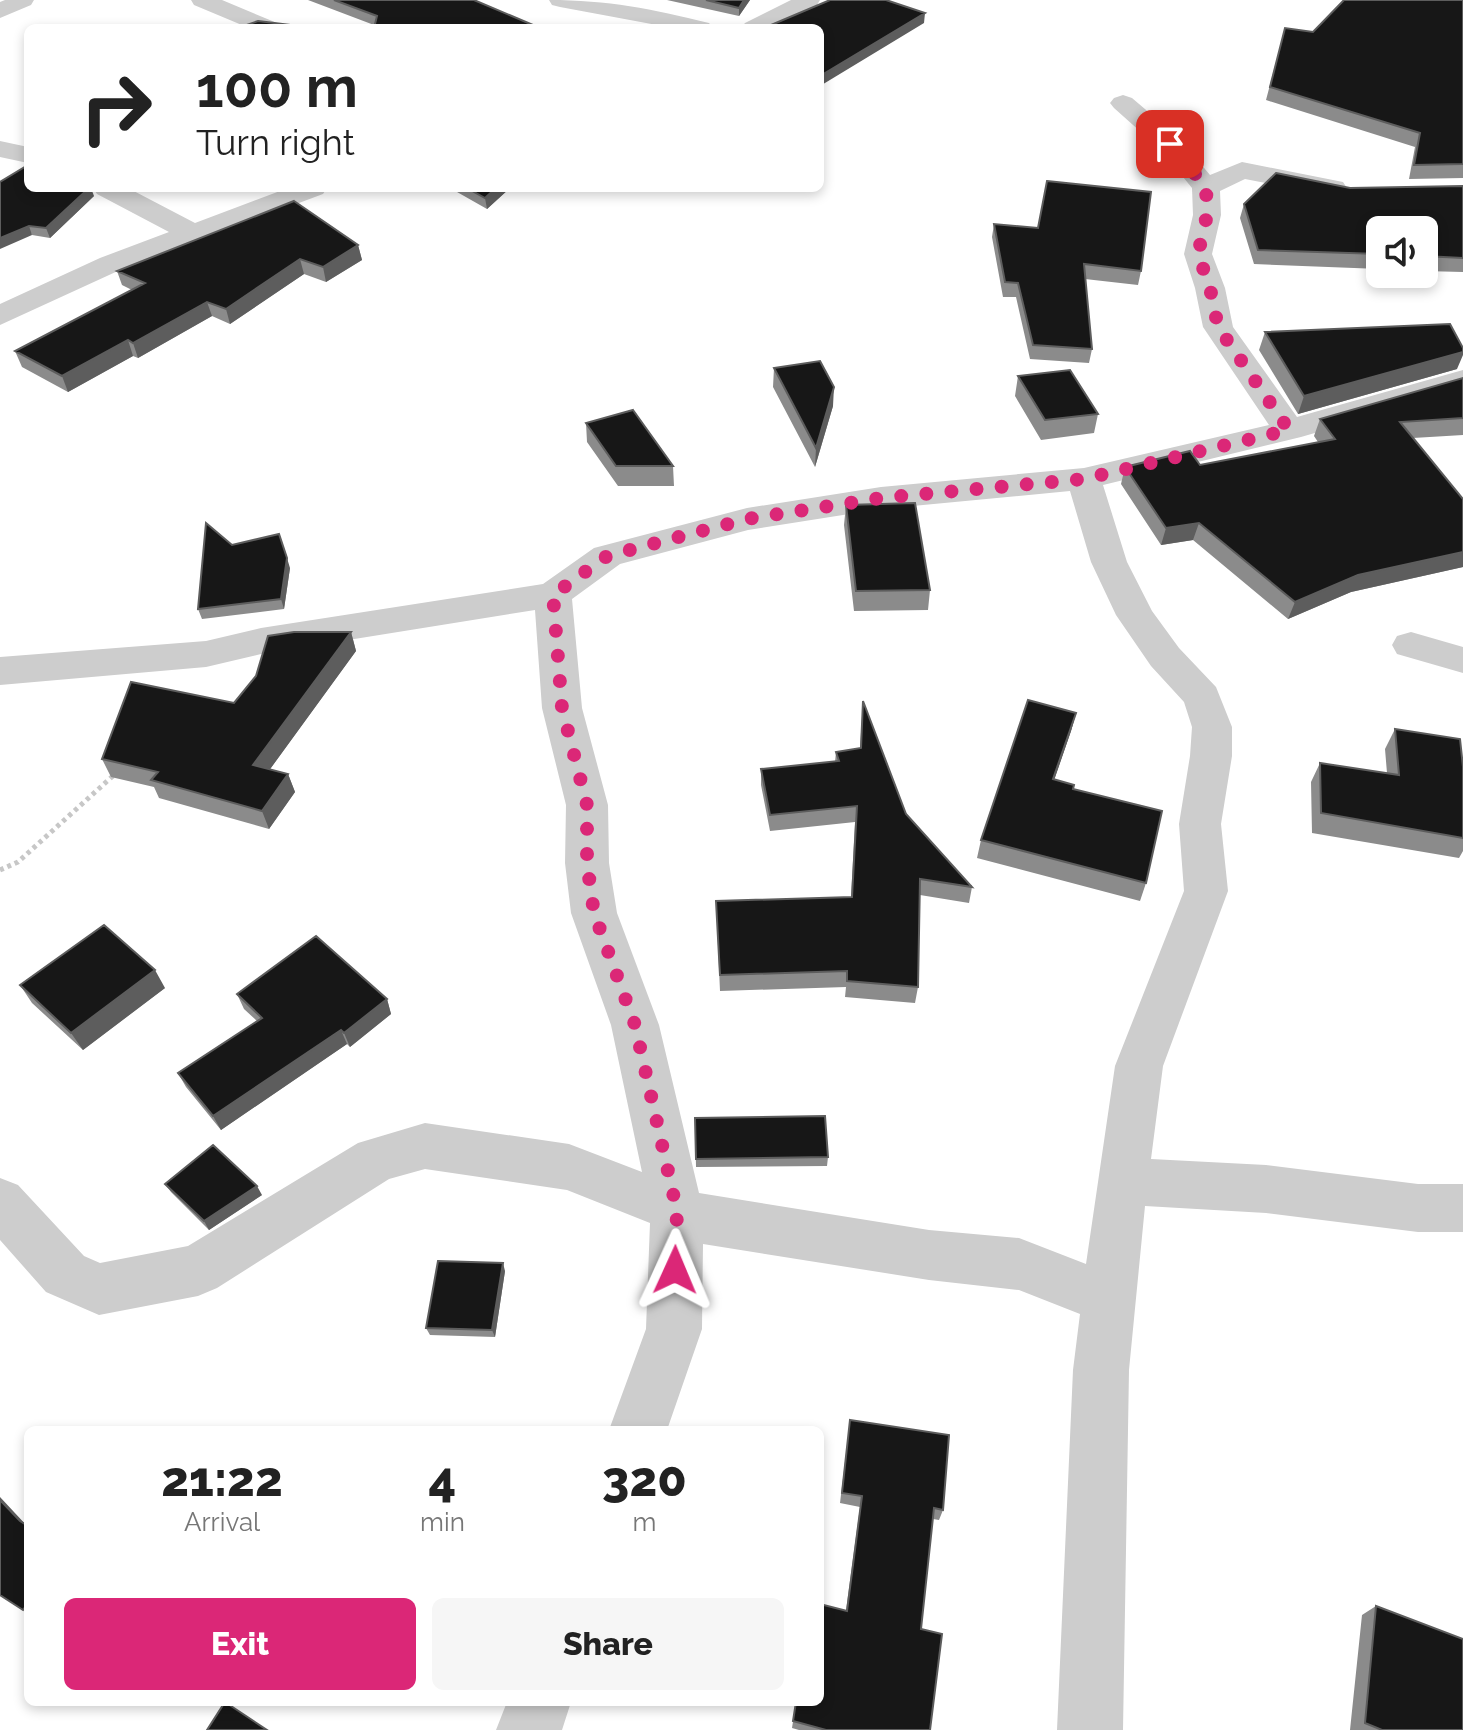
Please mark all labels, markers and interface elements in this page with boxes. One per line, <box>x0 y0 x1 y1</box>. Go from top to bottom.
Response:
text: 100 m <box>196 54 358 120</box>
icon: right <box>64 56 168 160</box>
pin <box>1136 110 1204 178</box>
text: Turn right <box>196 121 355 163</box>
icon: arrive <box>1148 122 1192 166</box>
map controls <box>1366 216 1438 288</box>
button: sound <box>1366 216 1438 288</box>
position arrow <box>633 1228 717 1312</box>
text: 21:22 <box>161 1451 283 1507</box>
text: 4 <box>429 1451 456 1507</box>
text: 320 <box>602 1451 687 1507</box>
text: Arrival <box>184 1507 260 1537</box>
text: min <box>420 1507 465 1537</box>
text: m <box>632 1507 656 1537</box>
button: Exit <box>64 1598 416 1690</box>
button: Share <box>432 1598 784 1690</box>

